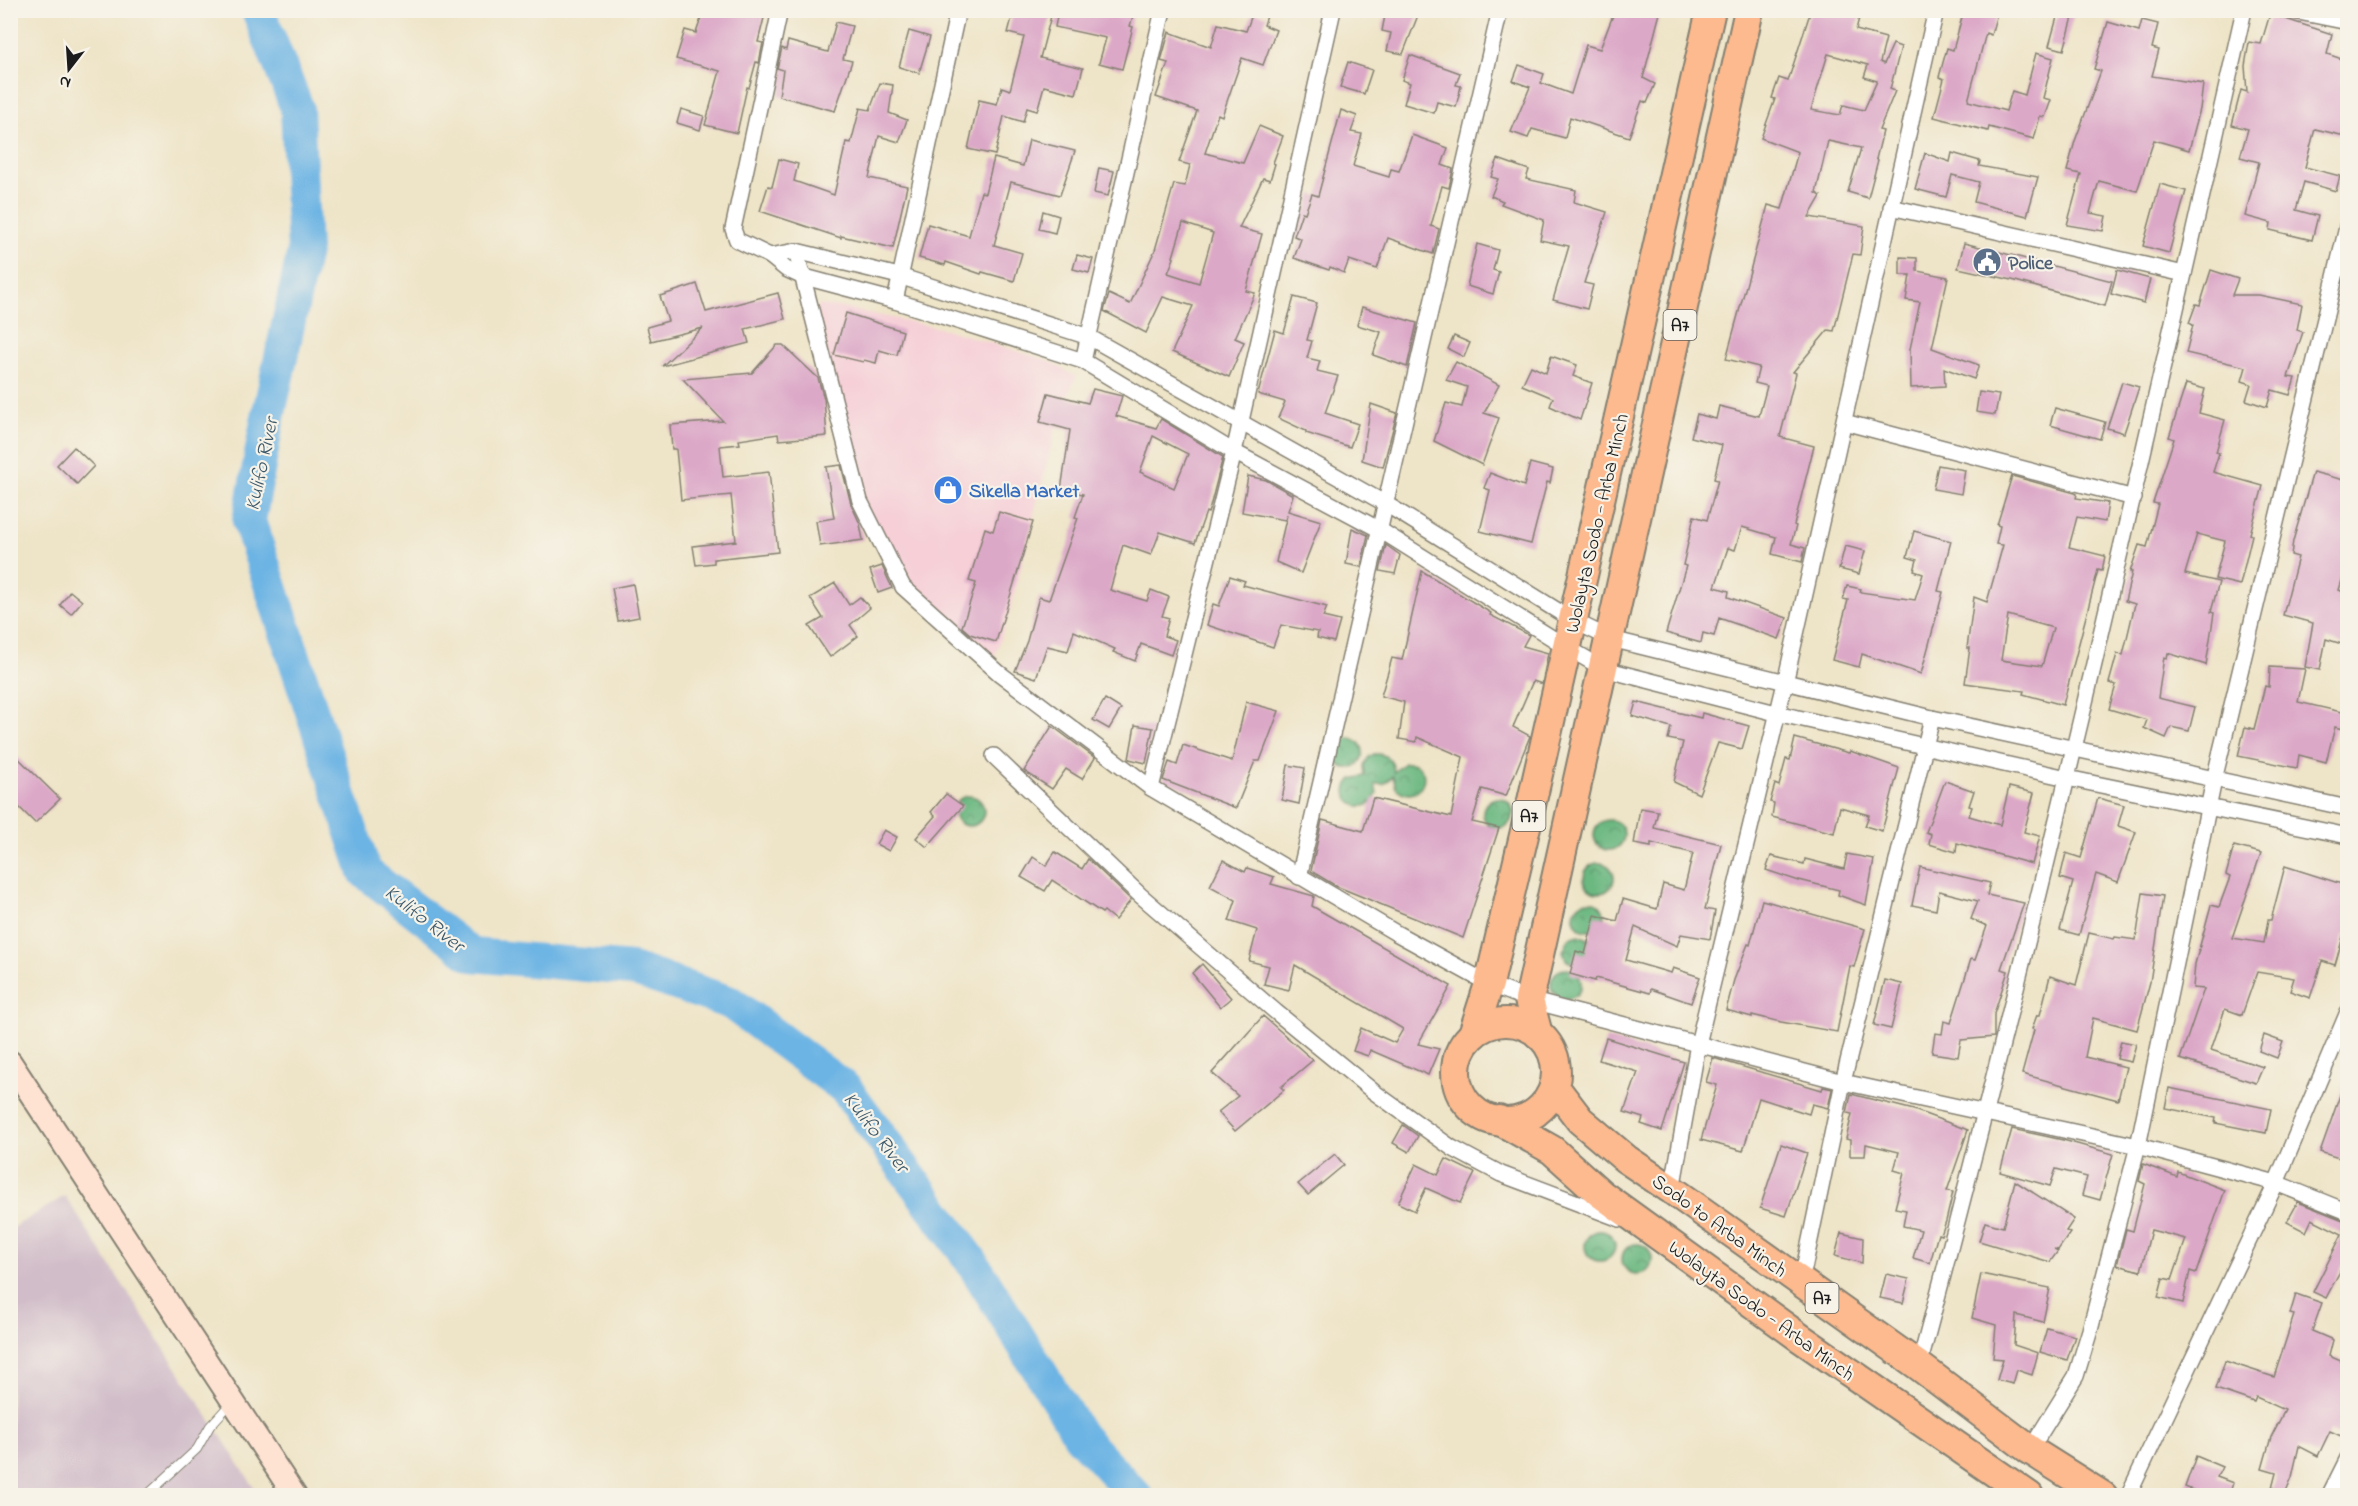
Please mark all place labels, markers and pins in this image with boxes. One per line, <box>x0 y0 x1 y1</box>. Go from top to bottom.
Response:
public building icon: Police <box>1971 246 2003 278</box>
place label: Police <box>2008 250 2054 279</box>
shop icon: Sikella Market <box>932 474 964 506</box>
place label: Sikella Market <box>969 478 1080 507</box>

